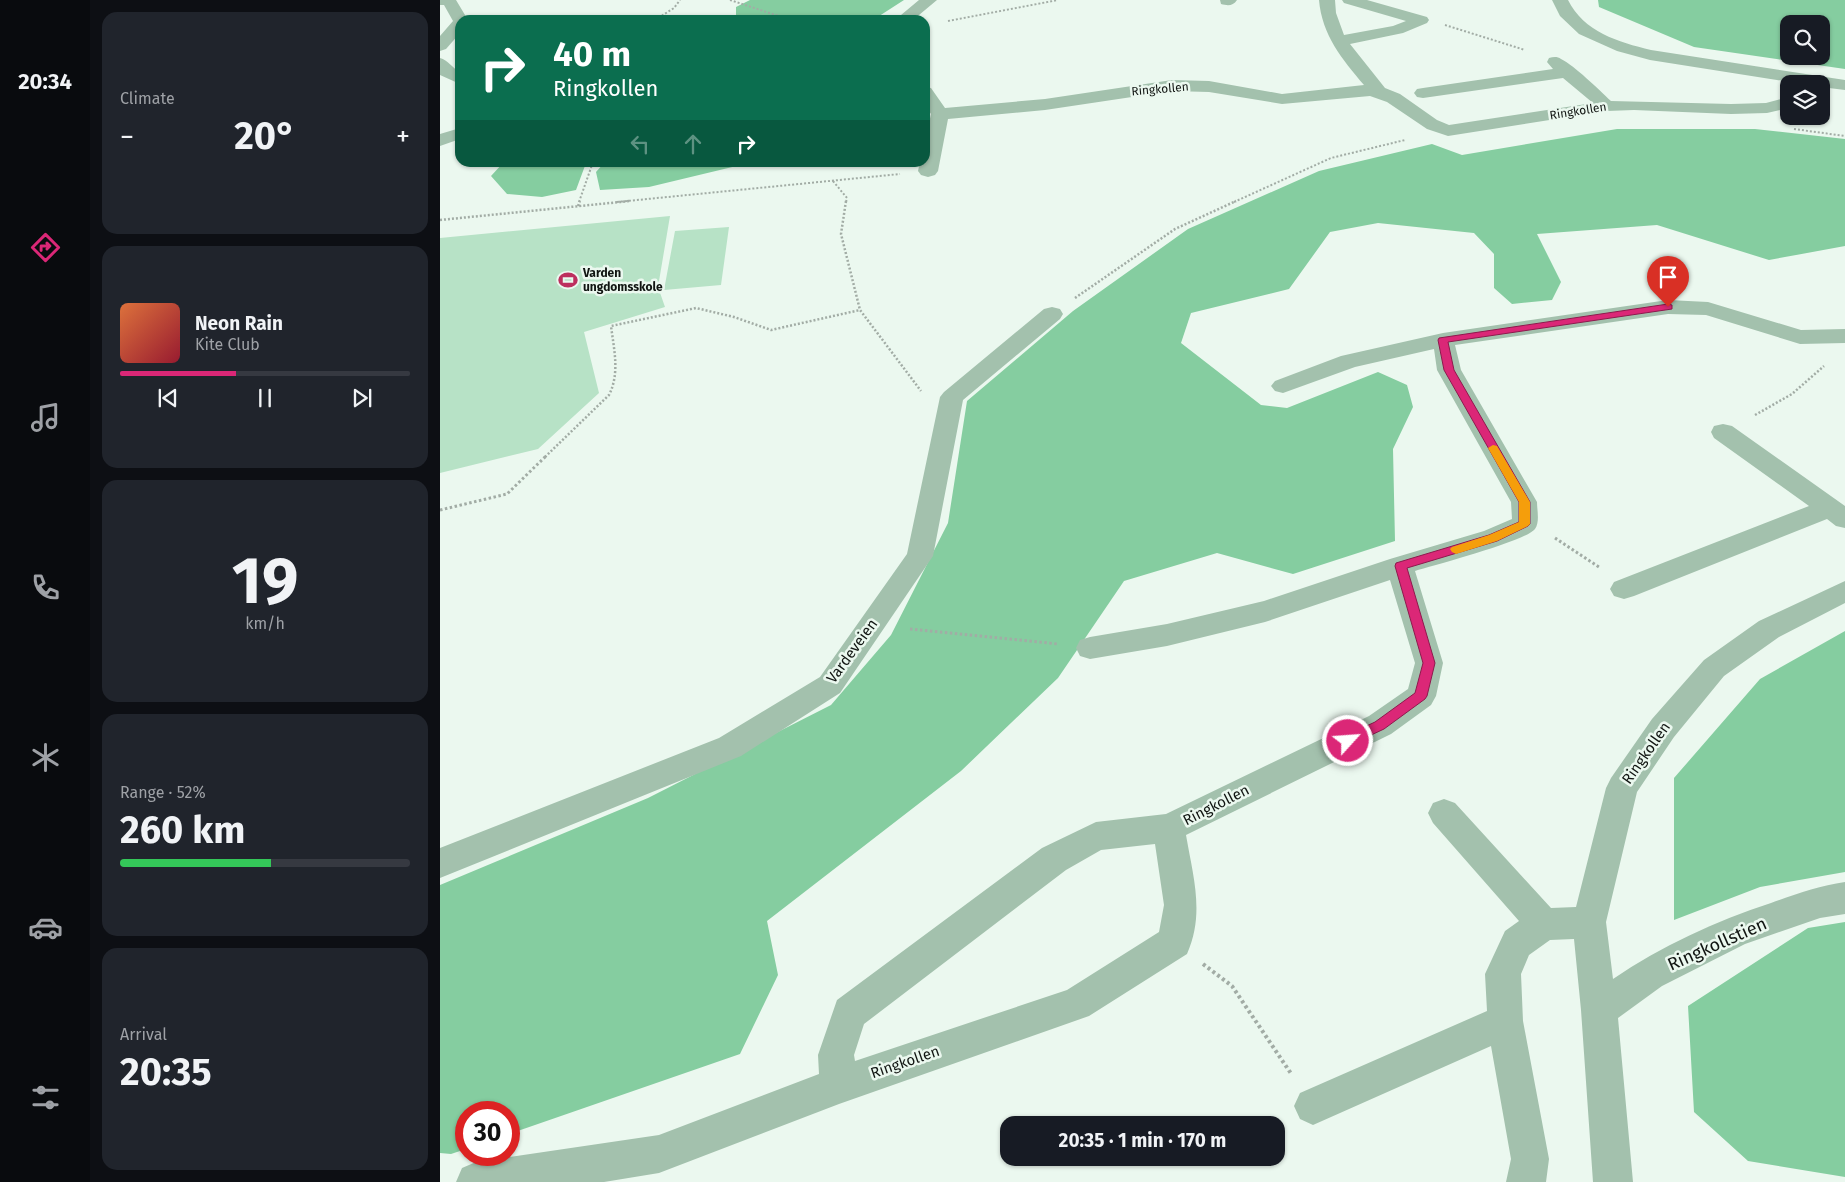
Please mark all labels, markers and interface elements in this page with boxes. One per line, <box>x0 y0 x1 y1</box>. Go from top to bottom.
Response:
map controls <box>1780 15 1830 125</box>
button: search <box>1780 15 1830 65</box>
text: 40 m <box>553 33 631 75</box>
icon: right <box>470 35 535 100</box>
text: 20:34 <box>18 68 72 95</box>
text: Ringkollen <box>553 75 658 102</box>
button: layers <box>1780 75 1830 125</box>
street label: Ringkollen <box>1131 80 1189 98</box>
text: Climate <box>120 89 175 108</box>
street label: Ringkollen <box>1549 100 1607 122</box>
text: 20° <box>234 113 296 159</box>
text: − <box>120 120 134 153</box>
text: + <box>396 120 410 153</box>
icon: left <box>626 130 654 158</box>
icon: ahead <box>679 130 707 158</box>
icon: right <box>732 130 760 158</box>
icon: directions <box>28 230 63 265</box>
pin <box>1647 256 1689 307</box>
icon: arrive <box>1654 263 1682 291</box>
place label: Varden ungdomsskole <box>582 266 663 294</box>
sports icon: Varden ungdomsskole <box>557 269 579 291</box>
text: Neon Rain <box>195 312 283 335</box>
text: Kite Club <box>195 335 260 354</box>
icon: previous <box>154 384 182 412</box>
icon: pause <box>251 384 279 412</box>
icon: next <box>348 384 376 412</box>
icon: music <box>28 400 63 435</box>
text: 19 <box>232 542 298 620</box>
icon: phone <box>28 570 63 605</box>
text: km/h <box>245 614 285 633</box>
street label: Vardeveien <box>823 615 881 687</box>
position arrow <box>1321 714 1373 766</box>
street label: Ringkollen <box>1618 718 1674 788</box>
icon: climate <box>28 740 63 775</box>
street label: Ringkollen <box>1180 781 1252 829</box>
text: Range · 52% <box>120 783 206 802</box>
text: 260 km <box>120 807 245 853</box>
icon: car <box>28 910 63 945</box>
street label: Ringkollstien <box>1664 912 1770 976</box>
text: Arrival <box>120 1025 167 1044</box>
street label: Ringkollen <box>868 1042 942 1082</box>
text: 20:35 <box>120 1049 212 1095</box>
icon: filters <box>28 1080 63 1115</box>
speed limit sign: 30 <box>455 1101 520 1166</box>
text: 20:35 · 1 min · 170 m <box>1059 1129 1226 1152</box>

